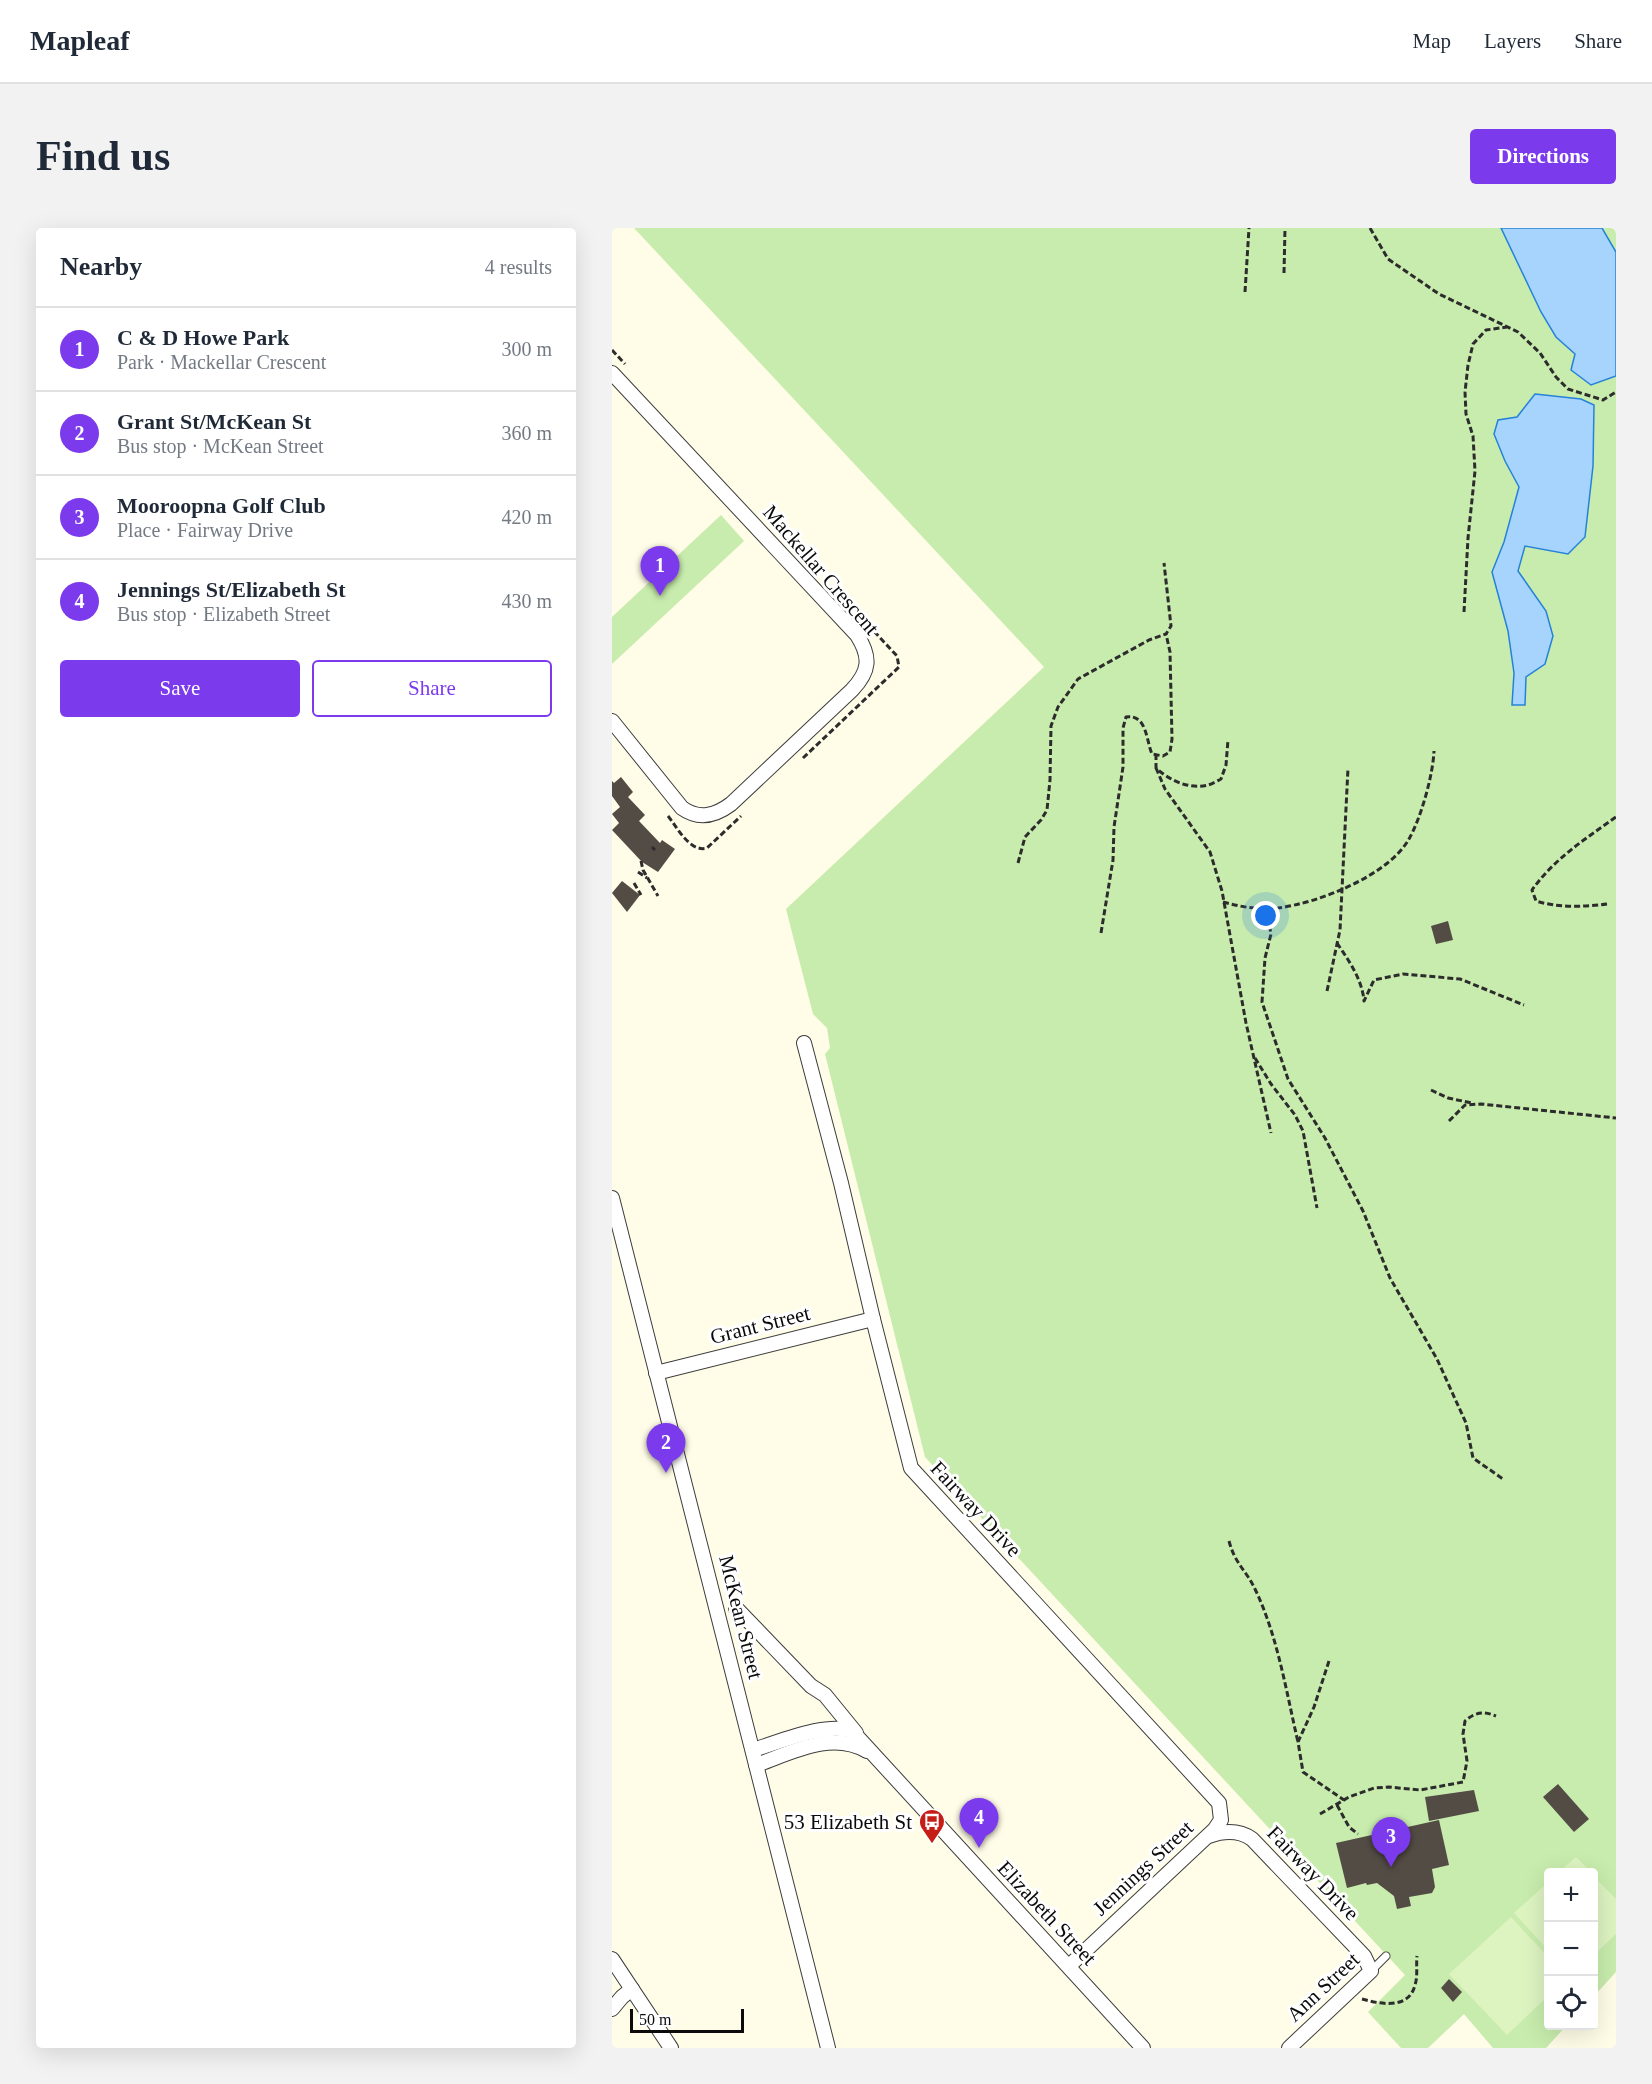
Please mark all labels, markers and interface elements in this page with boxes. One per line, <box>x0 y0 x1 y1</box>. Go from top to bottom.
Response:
text: Mapleaf <box>30 25 130 56</box>
text: Map <box>1413 29 1451 53</box>
text: Layers <box>1484 29 1541 53</box>
text: Share <box>1574 29 1622 53</box>
button: Directions <box>1470 129 1616 184</box>
text: Find us <box>36 133 170 179</box>
text: Nearby <box>60 252 142 281</box>
text: 4 results <box>485 256 552 278</box>
text: C & D Howe Park <box>117 325 289 350</box>
text: 1 <box>75 338 85 360</box>
text: 300 m <box>501 338 552 360</box>
text: Park · Mackellar Crescent <box>117 351 326 373</box>
text: Grant St/McKean St <box>117 409 311 434</box>
text: 2 <box>75 422 85 444</box>
text: 360 m <box>501 422 552 444</box>
text: Bus stop · McKean Street <box>117 435 324 457</box>
text: Mooroopna Golf Club <box>117 493 326 518</box>
street label: Mackellar Crescent <box>758 500 884 640</box>
text: 3 <box>75 506 85 528</box>
text: 420 m <box>501 506 552 528</box>
text: Place · Fairway Drive <box>117 519 293 541</box>
pin: 1 <box>640 546 680 596</box>
text: Jennings St/Elizabeth St <box>117 577 346 602</box>
text: 4 <box>75 590 85 612</box>
text: 430 m <box>501 590 552 612</box>
text: Bus stop · Elizabeth Street <box>117 603 330 625</box>
button: Save <box>60 660 300 717</box>
button: Share <box>312 660 552 717</box>
your location <box>1251 901 1280 930</box>
street label: Grant Street <box>708 1301 813 1349</box>
pin: 2 <box>646 1424 686 1473</box>
street label: Fairway Drive <box>926 1456 1026 1562</box>
street label: McKean Street <box>714 1553 768 1681</box>
pin: 4 <box>960 1798 998 1848</box>
bus stop icon: 53 Elizabeth St <box>917 1807 947 1845</box>
place label: 53 Elizabeth St <box>784 1810 912 1834</box>
street label: Jennings Street <box>1088 1816 1198 1920</box>
pin: 3 <box>1372 1818 1410 1867</box>
street label: Fairway Drive <box>1262 1821 1364 1925</box>
street label: Elizabeth Street <box>993 1856 1101 1970</box>
map controls <box>1544 1868 1598 2030</box>
button: + <box>1544 1868 1598 1922</box>
button: − <box>1544 1922 1598 1976</box>
street label: Ann Street <box>1282 1947 1364 2027</box>
button: locate <box>1544 1976 1598 2030</box>
scale bar <box>630 2006 744 2034</box>
text: 50 m <box>639 2011 671 2028</box>

